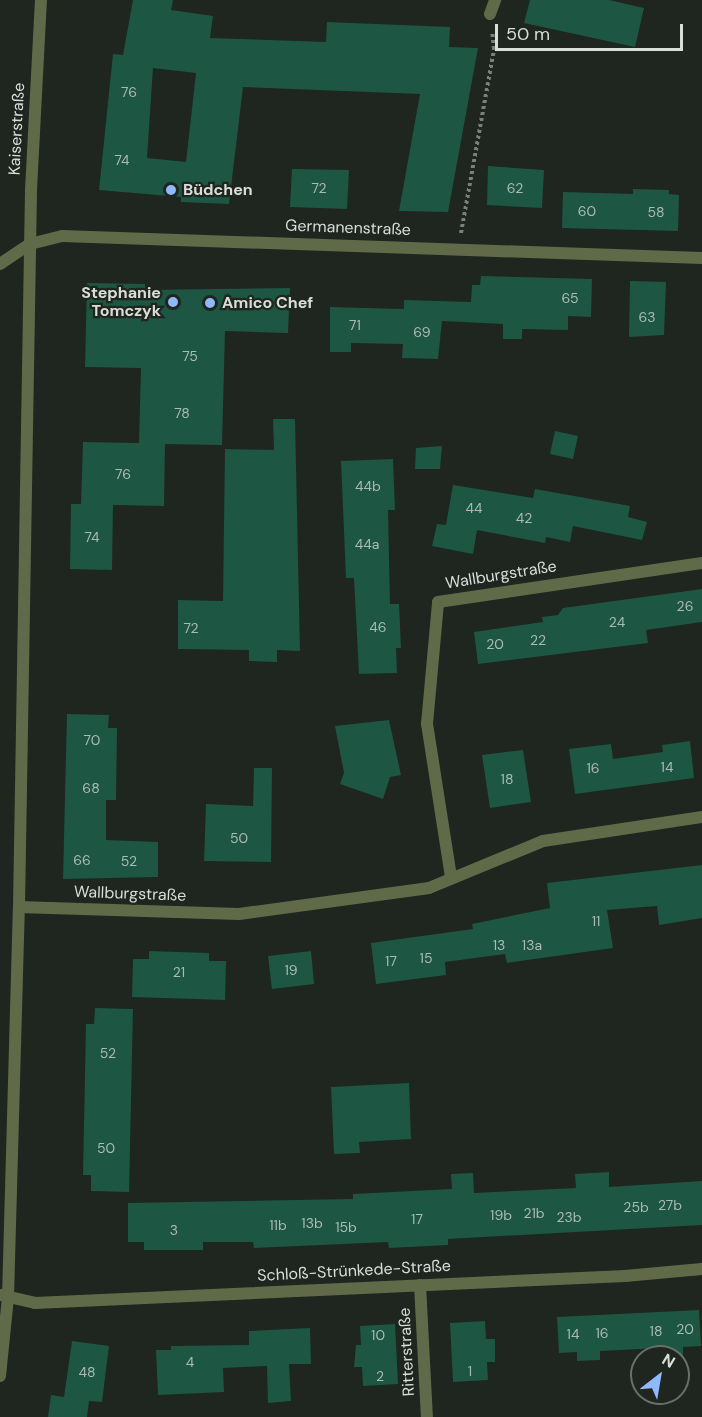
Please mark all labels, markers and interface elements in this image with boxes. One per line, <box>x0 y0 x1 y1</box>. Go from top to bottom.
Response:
scale bar <box>498 12 686 50</box>
text: 50 m <box>506 22 550 46</box>
street label: Kaiserstraße <box>5 82 29 176</box>
house number: 76 <box>121 84 137 100</box>
house number: 74 <box>114 152 130 168</box>
place label: Büdchen <box>183 180 253 200</box>
house number: 72 <box>311 180 327 196</box>
house number: 62 <box>507 180 523 196</box>
marker: Büdchen <box>164 183 178 197</box>
house number: 60 <box>578 203 596 219</box>
house number: 58 <box>647 204 665 220</box>
street label: Germanenstraße <box>285 216 411 240</box>
place label: Stephanie Tomczyk <box>81 283 161 321</box>
house number: 65 <box>561 290 579 306</box>
place label: Amico Chef <box>222 293 313 313</box>
marker: Stephanie Tomczyk <box>166 295 180 309</box>
marker: Amico Chef <box>203 296 217 310</box>
house number: 63 <box>638 309 656 325</box>
house number: 71 <box>349 317 361 333</box>
house number: 69 <box>413 324 431 340</box>
house number: 75 <box>182 348 198 364</box>
house number: 78 <box>174 405 190 421</box>
house number: 76 <box>115 466 131 482</box>
house number: 44b <box>355 478 381 494</box>
house number: 44 <box>466 500 482 516</box>
house number: 42 <box>516 510 532 526</box>
house number: 74 <box>84 529 100 545</box>
house number: 44a <box>355 536 379 552</box>
street label: Wallburgstraße <box>444 557 558 593</box>
house number: 26 <box>677 598 693 614</box>
house number: 24 <box>609 614 625 630</box>
house number: 46 <box>369 619 387 635</box>
house number: 72 <box>183 620 199 636</box>
house number: 22 <box>530 632 546 648</box>
house number: 20 <box>486 636 504 652</box>
house number: 70 <box>84 732 100 748</box>
house number: 14 <box>661 759 673 775</box>
house number: 16 <box>586 760 600 776</box>
house number: 18 <box>501 771 513 787</box>
house number: 68 <box>82 780 100 796</box>
house number: 50 <box>230 830 248 846</box>
house number: 66 <box>73 852 91 868</box>
house number: 52 <box>121 853 137 869</box>
street label: Wallburgstraße <box>73 882 187 906</box>
house number: 11 <box>592 913 600 929</box>
house number: 13 <box>493 937 505 953</box>
house number: 13a <box>522 937 542 953</box>
house number: 15 <box>420 950 432 966</box>
house number: 17 <box>385 953 397 969</box>
house number: 19 <box>284 962 298 978</box>
house number: 21 <box>173 964 185 980</box>
house number: 52 <box>100 1045 116 1061</box>
house number: 50 <box>97 1140 115 1156</box>
house number: 27b <box>658 1197 682 1213</box>
house number: 25b <box>623 1199 649 1215</box>
house number: 21b <box>523 1205 545 1221</box>
house number: 19b <box>490 1207 512 1223</box>
house number: 23b <box>556 1209 582 1225</box>
house number: 17 <box>411 1211 423 1227</box>
house number: 13b <box>301 1215 323 1231</box>
house number: 11b <box>269 1217 287 1233</box>
house number: 15b <box>335 1219 357 1235</box>
house number: 3 <box>170 1222 178 1238</box>
street label: Schloß-Strünkede-Straße <box>257 1256 451 1286</box>
street label: Ritterstraße <box>395 1307 419 1397</box>
house number: 20 <box>676 1321 694 1337</box>
house number: 18 <box>650 1323 662 1339</box>
house number: 16 <box>595 1325 609 1341</box>
house number: 14 <box>567 1326 579 1342</box>
house number: 10 <box>371 1327 385 1343</box>
north arrow <box>630 1345 690 1405</box>
text: N <box>658 1349 679 1373</box>
house number: 4 <box>186 1354 194 1370</box>
house number: 1 <box>468 1363 472 1379</box>
house number: 48 <box>78 1364 96 1380</box>
house number: 2 <box>376 1368 384 1384</box>

